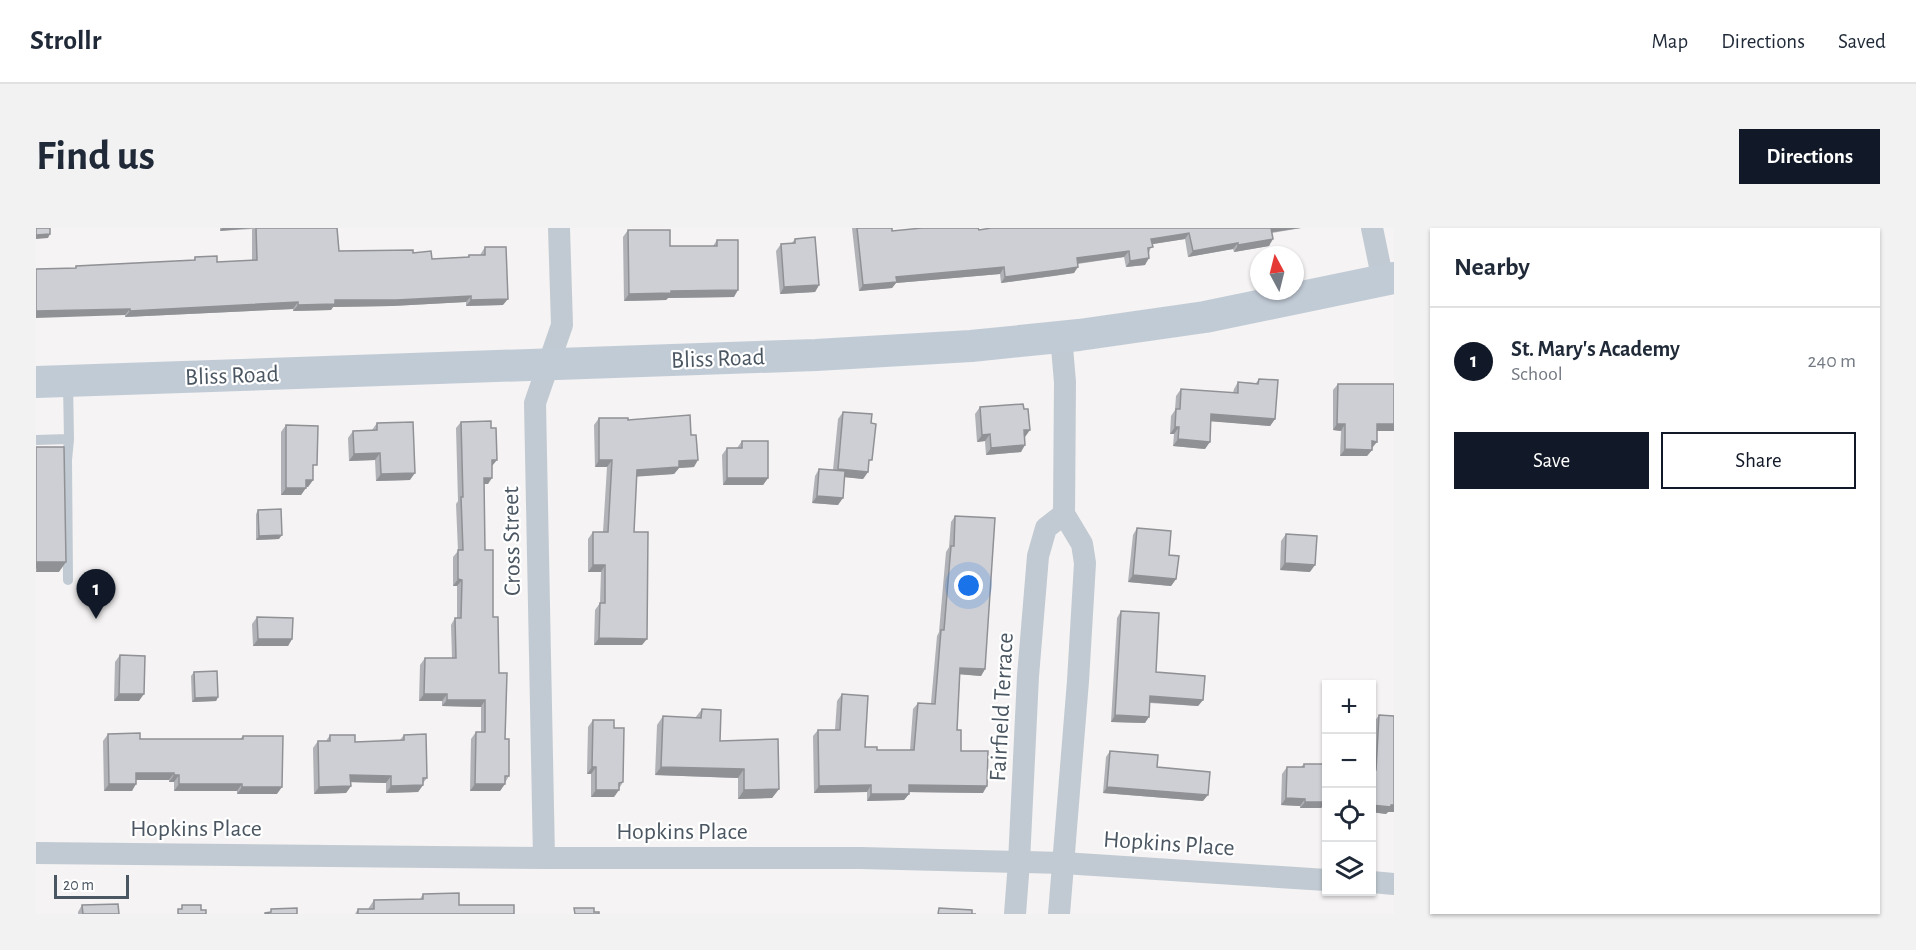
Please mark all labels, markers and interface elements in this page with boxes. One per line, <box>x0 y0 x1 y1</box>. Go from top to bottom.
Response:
text: Strollr <box>30 27 101 55</box>
text: Map <box>1652 31 1688 52</box>
text: Directions <box>1721 31 1805 52</box>
text: Saved <box>1838 31 1886 52</box>
button: Directions <box>1739 129 1880 184</box>
text: Find us <box>36 135 155 177</box>
north arrow <box>1250 246 1304 300</box>
text: Nearby <box>1454 254 1530 280</box>
text: St. Mary's Academy <box>1511 338 1680 360</box>
street label: Bliss Road <box>671 345 765 373</box>
text: 1 <box>1470 351 1477 371</box>
text: 240 m <box>1807 351 1856 371</box>
street label: Bliss Road <box>185 362 279 390</box>
text: School <box>1511 364 1563 384</box>
button: Save <box>1454 432 1649 489</box>
button: Share <box>1661 432 1856 489</box>
street label: Cross Street <box>499 486 525 596</box>
pin: 1 <box>76 570 116 619</box>
your location <box>954 571 983 600</box>
street label: Fairfield Terrace <box>986 632 1018 782</box>
map controls <box>1322 680 1376 896</box>
button: + <box>1322 680 1376 734</box>
button: − <box>1322 734 1376 788</box>
button: locate <box>1322 788 1376 842</box>
street label: Hopkins Place <box>130 817 262 841</box>
street label: Hopkins Place <box>616 820 748 844</box>
street label: Hopkins Place <box>1102 827 1235 861</box>
button: layers <box>1322 842 1376 896</box>
scale bar <box>54 872 129 900</box>
text: 20 m <box>63 877 94 893</box>

